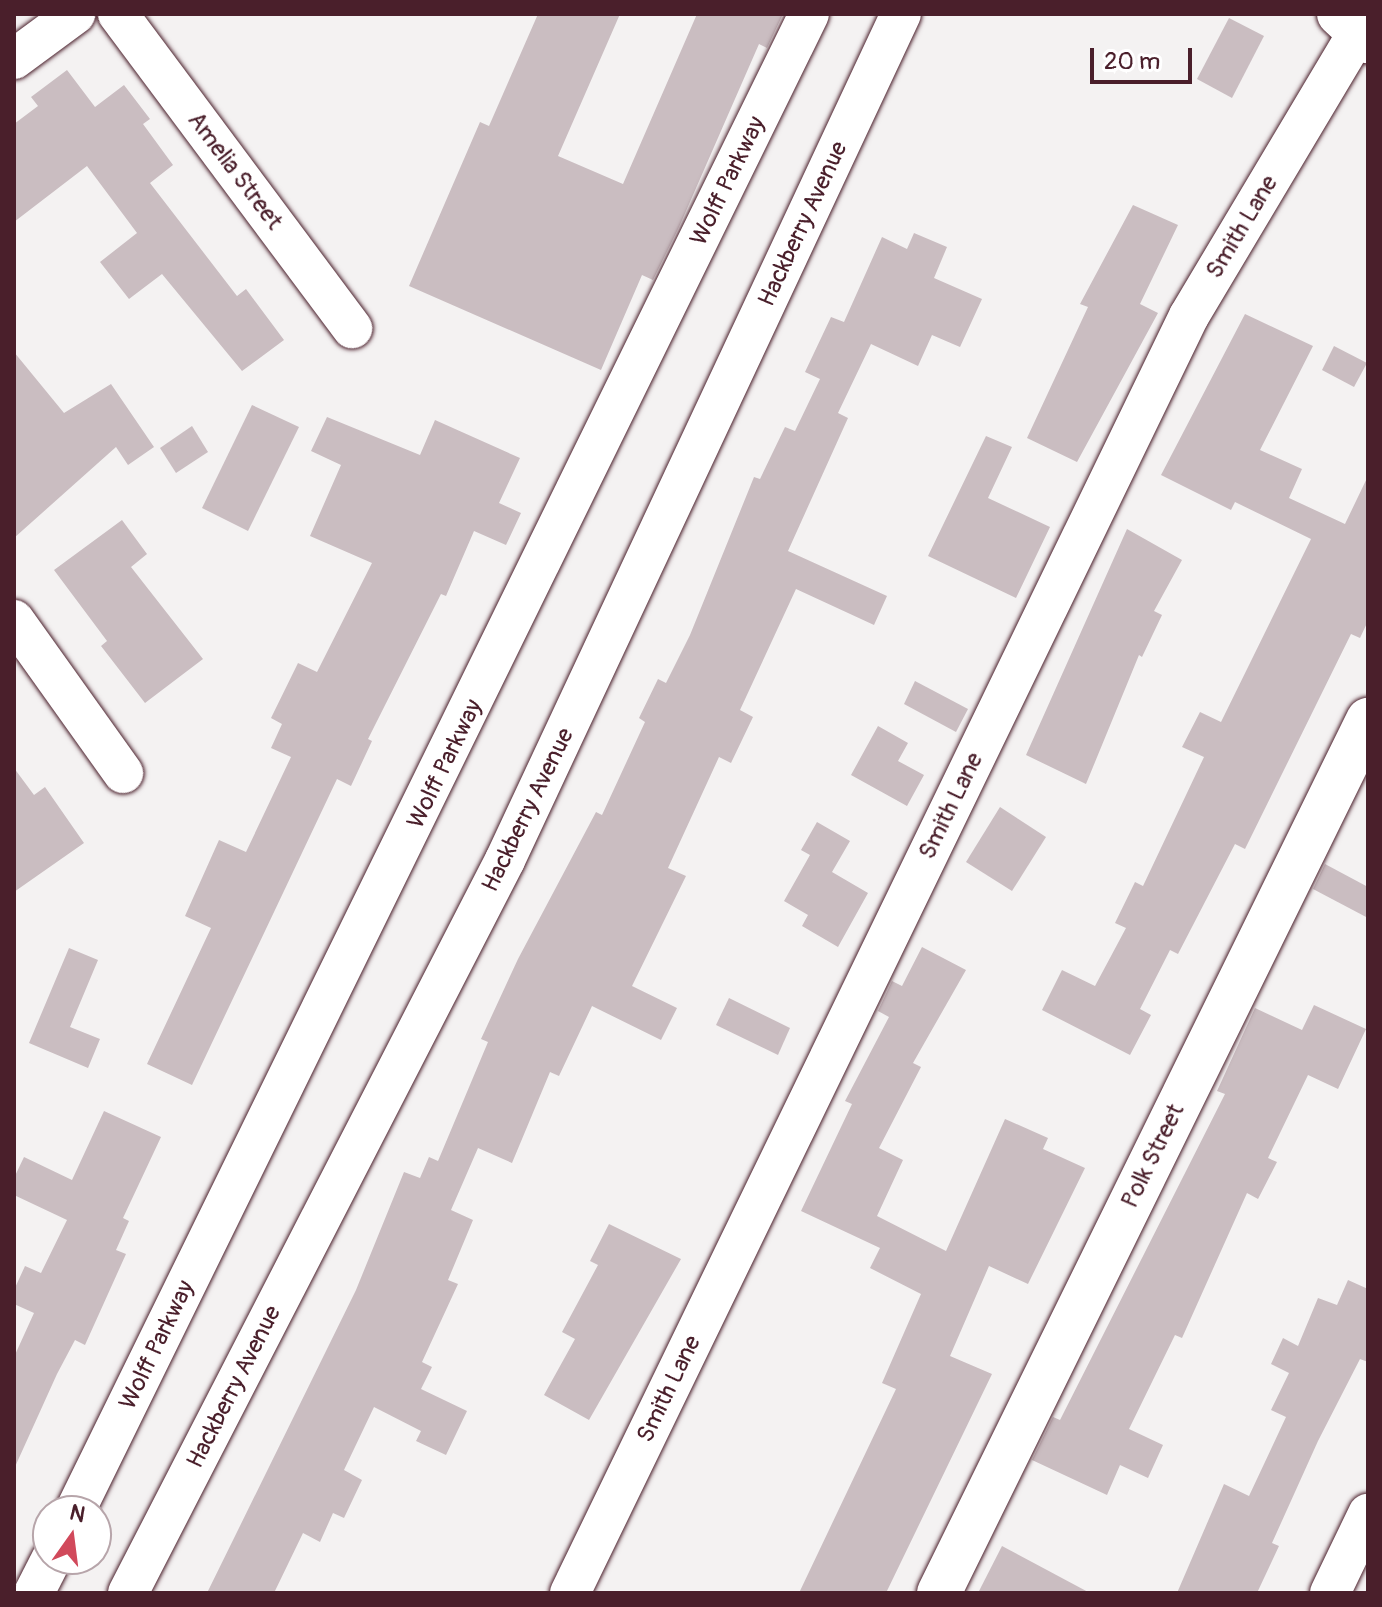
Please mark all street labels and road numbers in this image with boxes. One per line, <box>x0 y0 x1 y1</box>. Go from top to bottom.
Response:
street label: Amelia Street <box>181 107 289 235</box>
street label: Wolff Parkway <box>684 112 772 250</box>
street label: Hackberry Avenue <box>752 137 854 311</box>
street label: Smith Lane <box>1200 170 1284 284</box>
street label: Wolff Parkway <box>401 695 489 833</box>
street label: Hackberry Avenue <box>476 723 580 897</box>
street label: Smith Lane <box>913 748 989 864</box>
street label: Polk Street <box>1115 1099 1191 1213</box>
street label: Wolff Parkway <box>113 1276 201 1414</box>
street label: Hackberry Avenue <box>181 1301 287 1473</box>
street label: Smith Lane <box>631 1331 707 1447</box>

